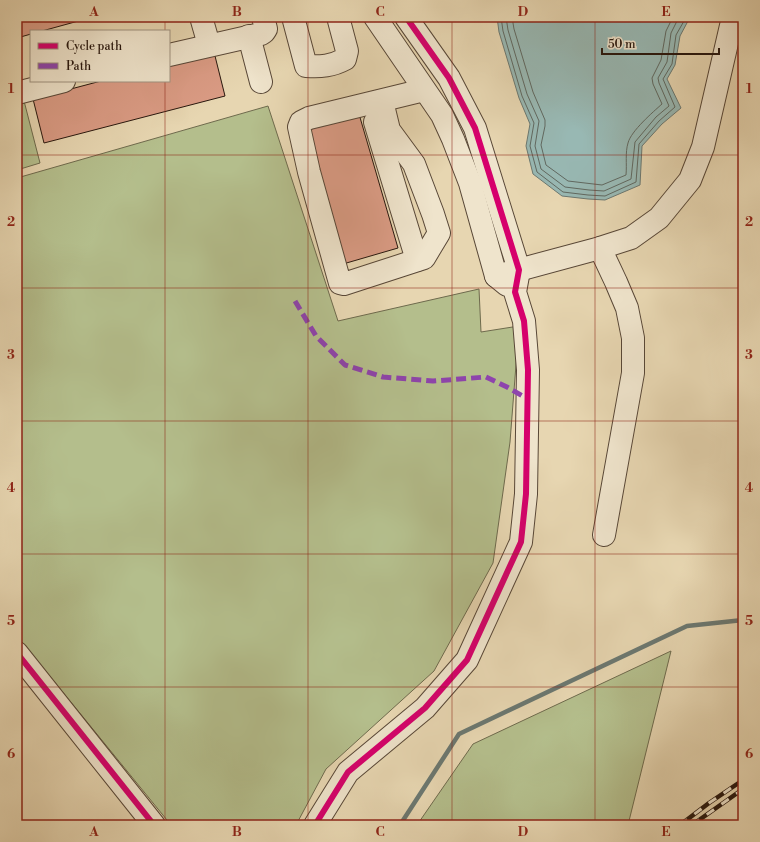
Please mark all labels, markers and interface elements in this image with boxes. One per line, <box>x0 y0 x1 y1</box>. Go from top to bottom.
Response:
text: A <box>88 4 99 20</box>
text: B <box>232 4 242 20</box>
text: C <box>375 4 385 20</box>
text: D <box>518 4 528 20</box>
text: E <box>661 4 671 20</box>
legend <box>30 30 170 82</box>
scale bar <box>602 30 719 56</box>
text: 50 m <box>608 37 636 52</box>
text: Cycle path <box>66 39 122 54</box>
text: Path <box>66 59 91 74</box>
text: 1 <box>8 81 15 97</box>
text: 1 <box>746 81 753 97</box>
text: 2 <box>7 214 15 230</box>
text: 2 <box>745 214 753 230</box>
text: 3 <box>7 347 15 363</box>
text: 3 <box>745 347 753 363</box>
text: 4 <box>7 480 16 496</box>
text: 4 <box>745 480 754 496</box>
text: 5 <box>7 613 15 629</box>
text: 5 <box>745 613 753 629</box>
text: 6 <box>7 746 15 762</box>
text: 6 <box>745 746 753 762</box>
text: A <box>88 824 99 840</box>
text: B <box>232 824 242 840</box>
text: C <box>375 824 385 840</box>
text: D <box>518 824 528 840</box>
text: E <box>661 824 671 840</box>

